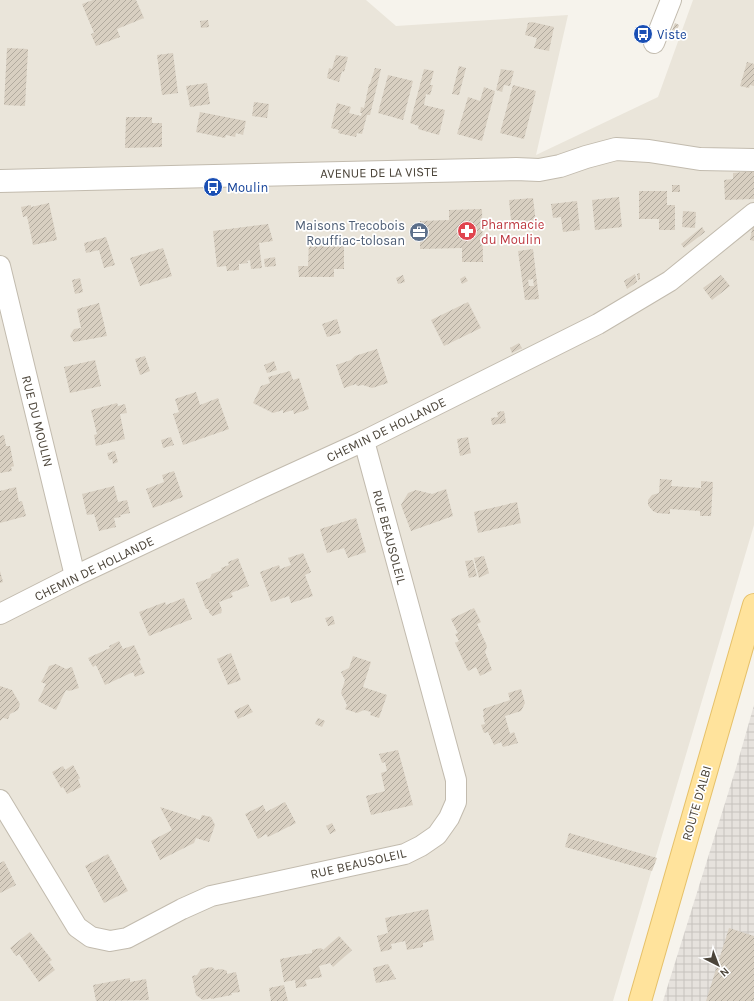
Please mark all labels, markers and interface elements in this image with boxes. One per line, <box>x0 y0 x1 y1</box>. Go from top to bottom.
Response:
bus stop icon: Viste <box>632 23 654 45</box>
place label: Viste <box>657 27 687 42</box>
street label: AVENUE DE LA VISTE <box>320 164 438 181</box>
bus stop icon: Moulin <box>202 176 224 198</box>
place label: Moulin <box>227 180 268 195</box>
place label: Pharmacie du Moulin <box>481 217 545 247</box>
place label: Maisons Trecobois Rouffiac-tolosan <box>295 218 405 248</box>
pharmacy icon: Pharmacie du Moulin <box>456 220 478 242</box>
office icon: Maisons Trecobois Rouffiac-tolosan <box>408 221 430 243</box>
street label: RUE DU MOULIN <box>19 374 56 468</box>
street label: CHEMIN DE HOLLANDE <box>324 394 448 465</box>
street label: RUE BEAUSOLEIL <box>370 488 409 586</box>
street label: CHEMIN DE HOLLANDE <box>32 533 156 604</box>
street label: ROUTE D'ALBI <box>679 764 714 842</box>
street label: RUE BEAUSOLEIL <box>309 845 407 882</box>
north arrow <box>698 945 738 985</box>
text: N <box>717 965 732 980</box>

